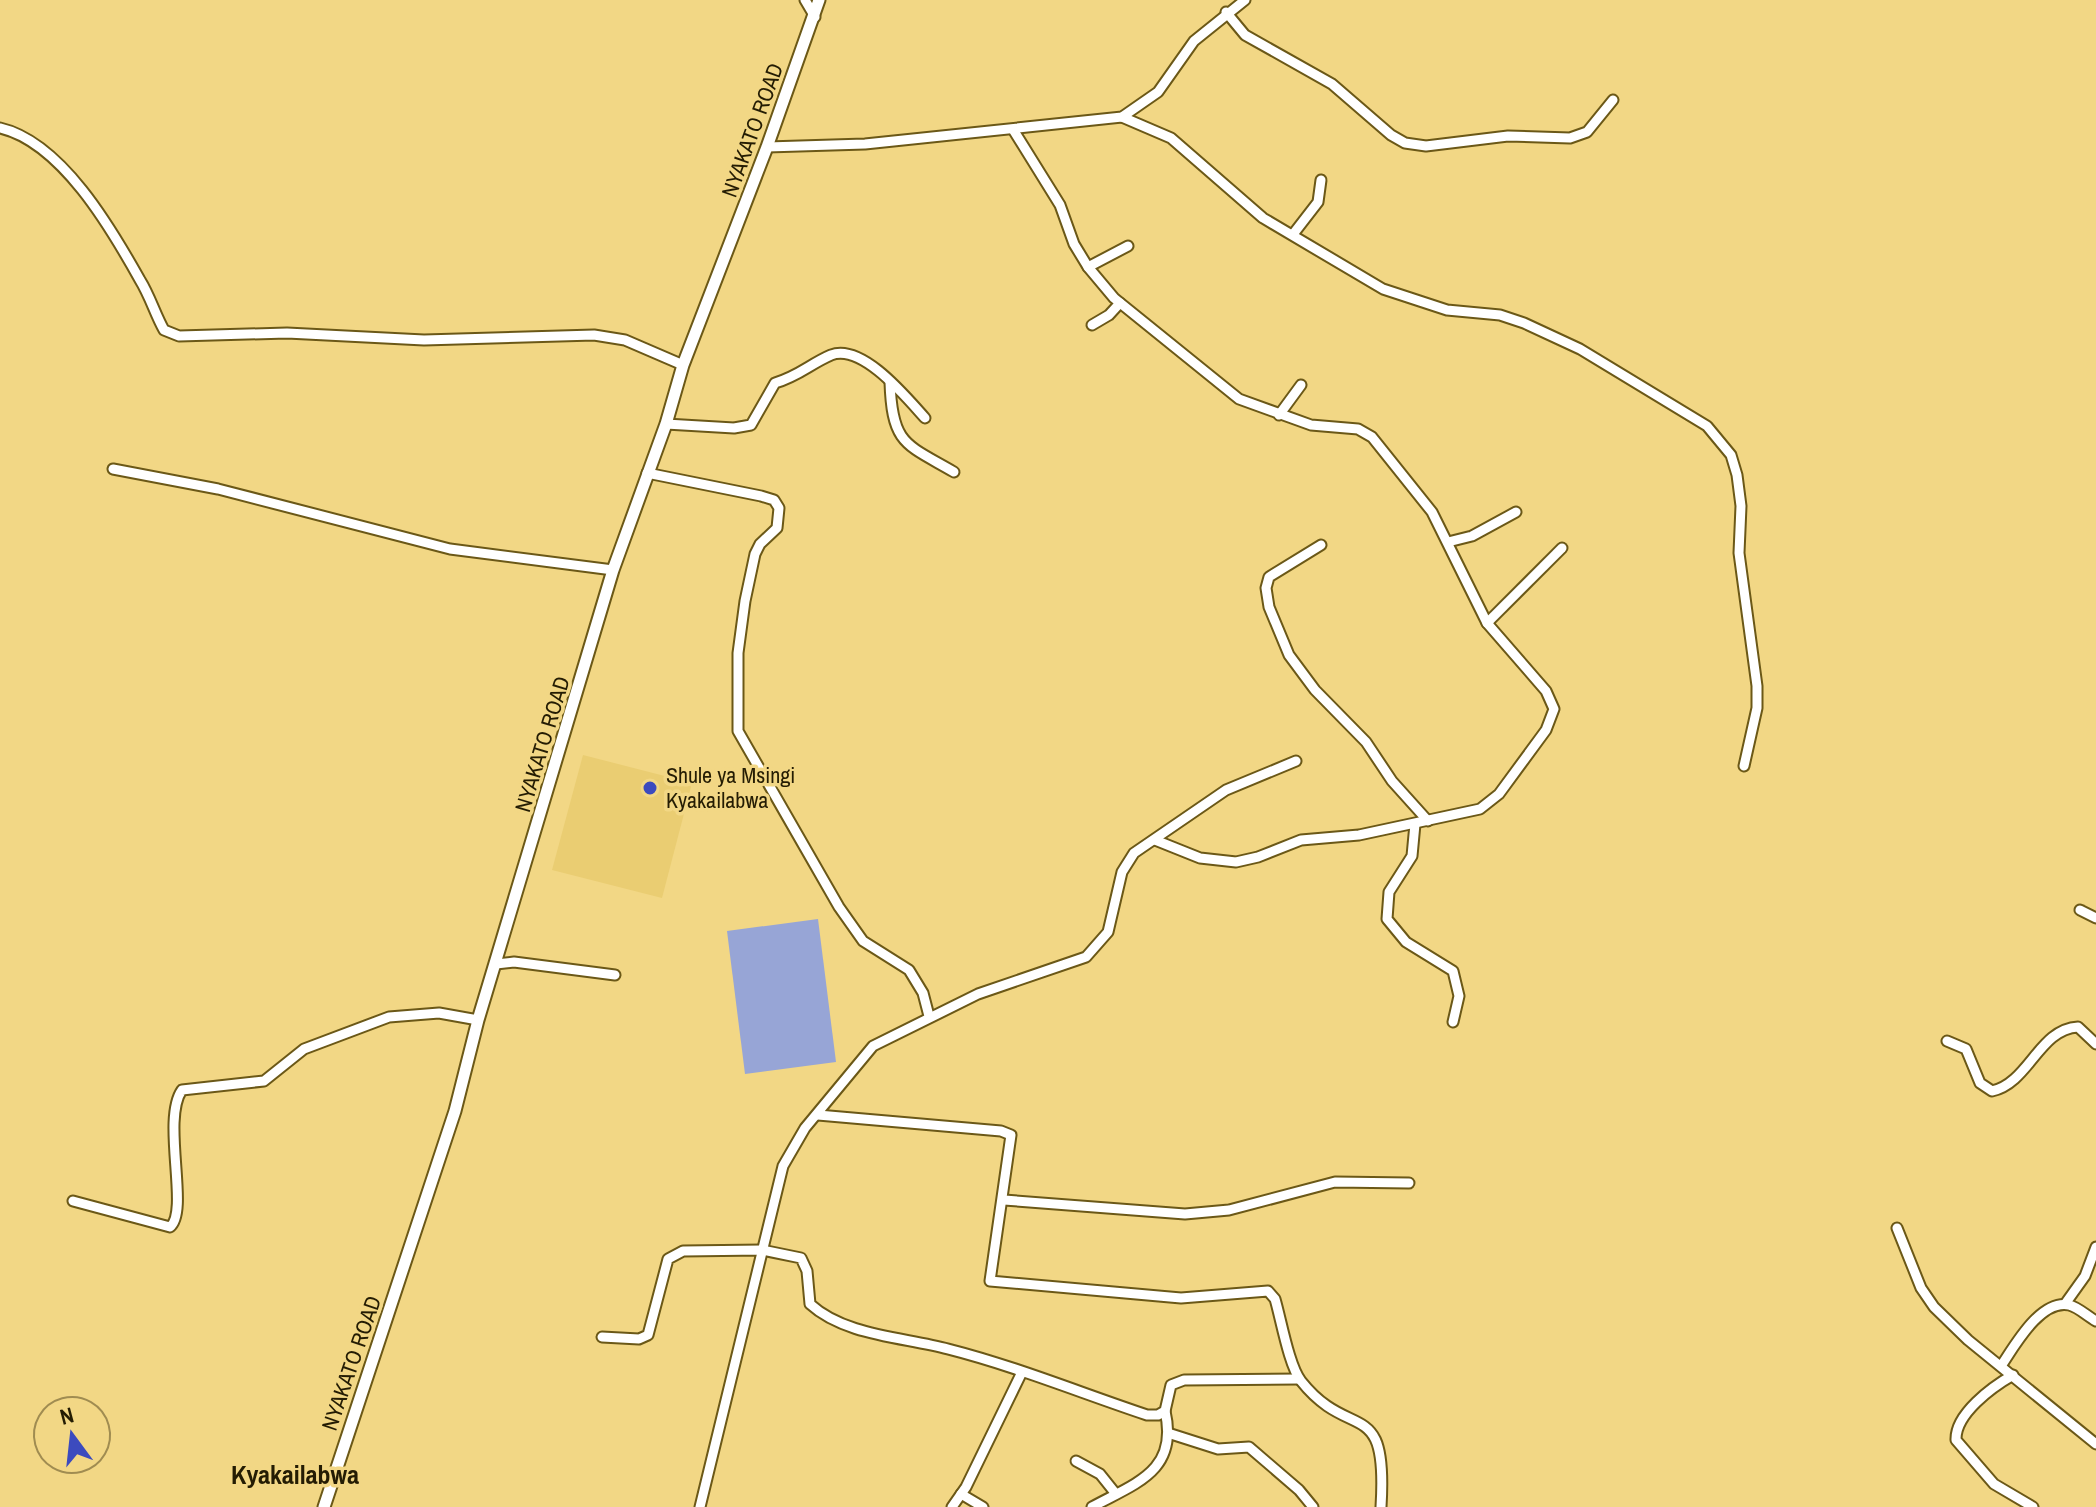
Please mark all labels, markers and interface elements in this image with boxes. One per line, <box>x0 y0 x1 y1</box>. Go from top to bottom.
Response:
street label: NYAKATO ROAD <box>714 59 790 201</box>
street label: NYAKATO ROAD <box>507 672 577 816</box>
place label: Shule ya Msingi Kyakailabwa <box>666 760 795 815</box>
marker: Shule ya Msingi Kyakailabwa <box>641 779 659 797</box>
street label: NYAKATO ROAD <box>314 1292 388 1434</box>
north arrow <box>32 1395 112 1475</box>
text: N <box>57 1400 77 1432</box>
district label: Kyakailabwa <box>231 1457 359 1492</box>

